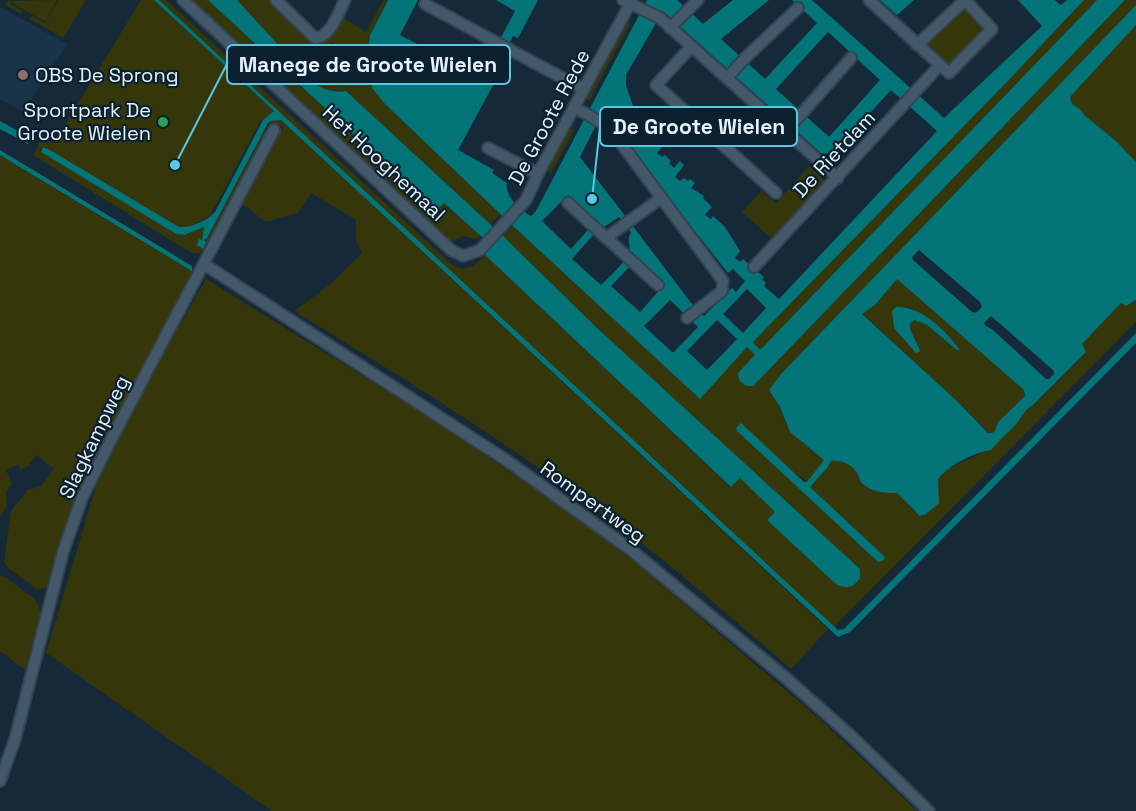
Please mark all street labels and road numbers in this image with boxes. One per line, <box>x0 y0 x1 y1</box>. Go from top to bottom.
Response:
street label: De Groote Rede <box>502 45 596 189</box>
street label: Het Hooghemaal <box>317 99 451 227</box>
street label: De Rietdam <box>787 105 881 203</box>
street label: Slagkampweg <box>53 371 135 503</box>
street label: Rompertweg <box>535 455 651 549</box>

